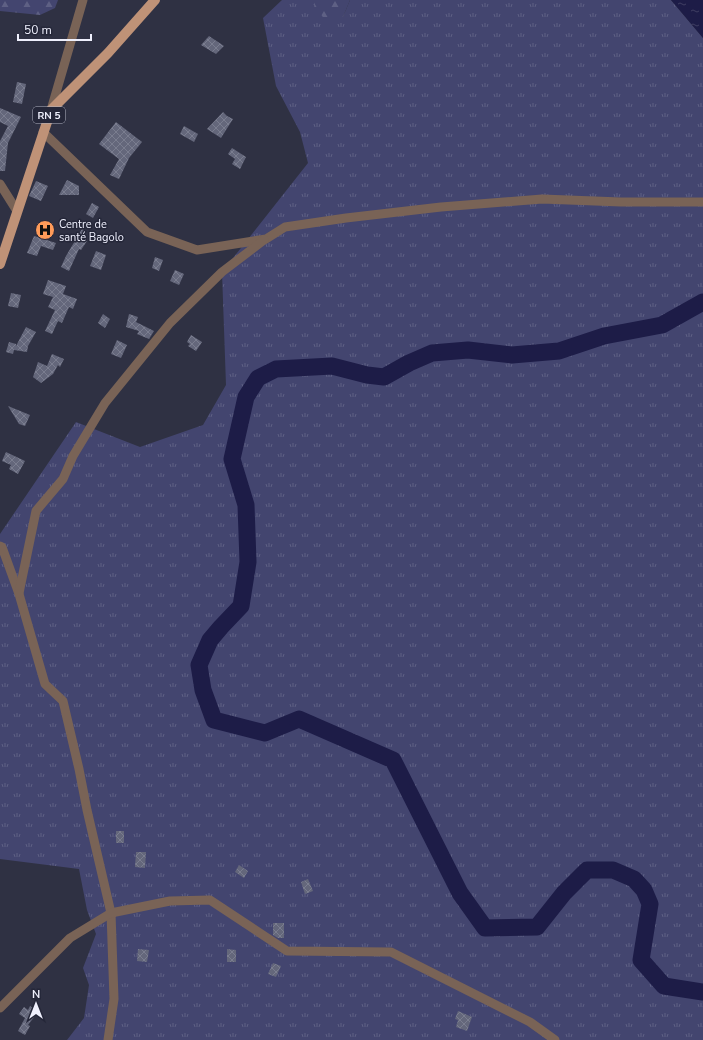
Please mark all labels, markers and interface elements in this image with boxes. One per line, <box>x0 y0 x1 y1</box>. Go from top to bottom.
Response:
scale bar <box>18 16 91 42</box>
text: 50 m <box>24 22 52 38</box>
road number: RN 5 <box>33 107 65 123</box>
place label: Centre de santé Bagolo <box>59 217 124 245</box>
hospital icon: Centre de santé Bagolo <box>34 219 56 241</box>
north arrow <box>16 984 56 1024</box>
text: N <box>32 987 40 1002</box>

